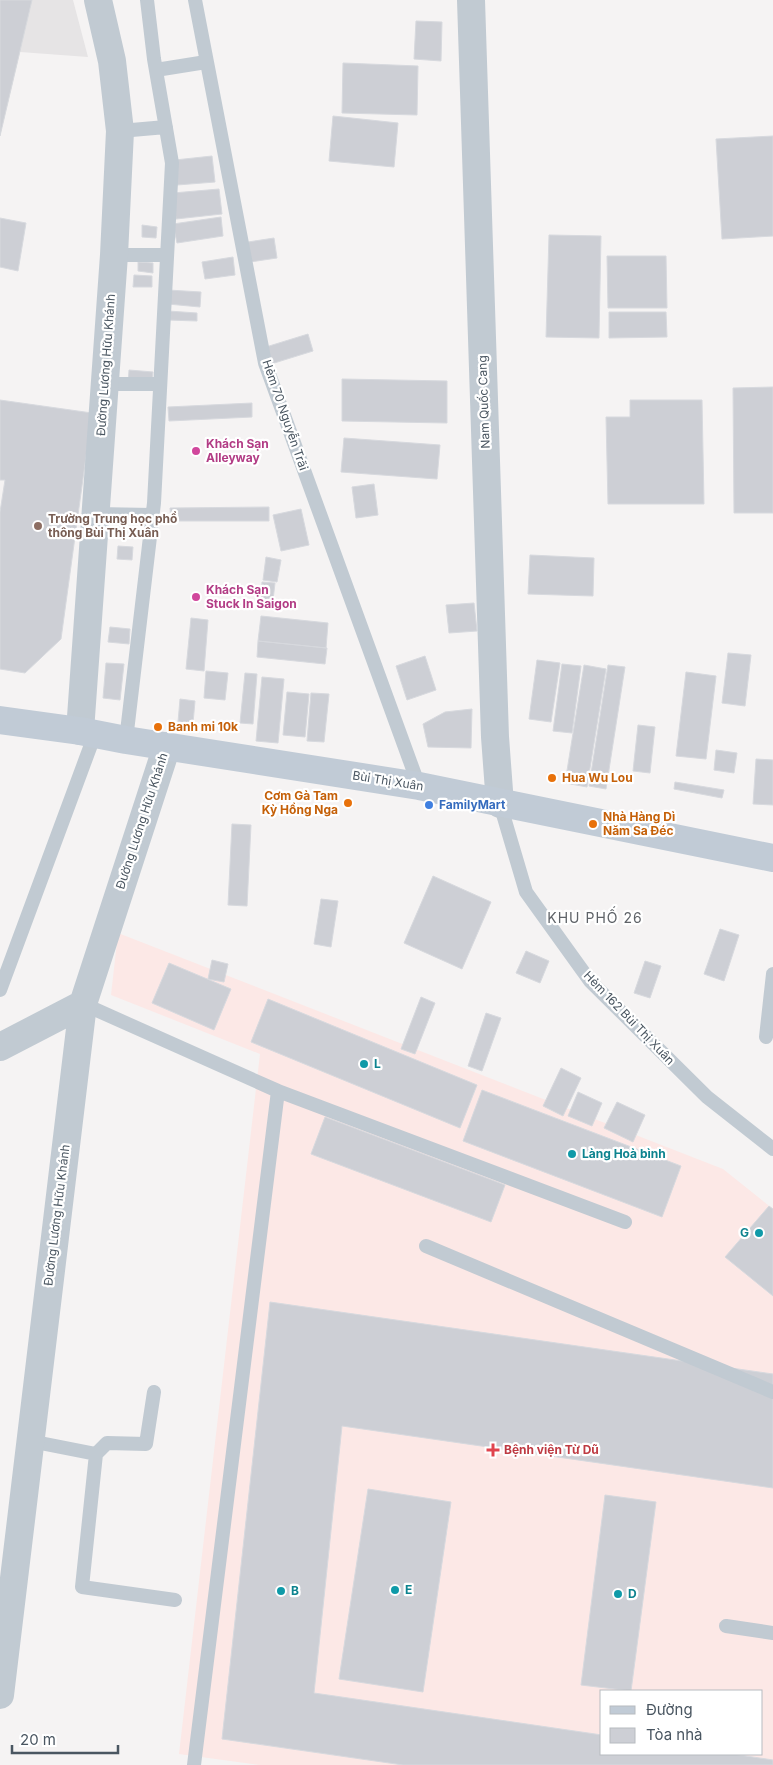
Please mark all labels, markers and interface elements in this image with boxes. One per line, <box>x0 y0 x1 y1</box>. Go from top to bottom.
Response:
street label: Đường Lương Hữu Khánh <box>93 293 118 437</box>
street label: Nam Quốc Cang <box>474 355 493 449</box>
street label: Hẻm 70 Nguyễn Trãi <box>259 358 311 472</box>
place label: Khách Sạn Alleyway <box>206 436 269 465</box>
marker: Khách Sạn Alleyway <box>190 445 202 457</box>
place label: Trường Trung học phổ thông Bùi Thị Xuân <box>48 511 177 540</box>
marker: Trường Trung học phổ thông Bùi Thị Xuân <box>32 520 44 532</box>
place label: Khách Sạn Stuck In Saigon <box>206 582 297 611</box>
marker: Khách Sạn Stuck In Saigon <box>190 591 202 603</box>
place label: Banh mi 10k <box>168 719 238 734</box>
marker: Banh mi 10k <box>152 721 164 733</box>
street label: Đường Lương Hữu Khánh <box>112 751 171 891</box>
street label: Bùi Thị Xuân <box>352 768 425 794</box>
place label: Hua Wu Lou <box>562 770 633 785</box>
marker: Hua Wu Lou <box>546 772 558 784</box>
place label: Cơm Gà Tam Kỳ Hồng Nga <box>262 788 338 817</box>
marker: Cơm Gà Tam Kỳ Hồng Nga <box>342 797 354 809</box>
place label: FamilyMart <box>439 797 506 812</box>
marker: FamilyMart <box>423 799 435 811</box>
place label: Nhà Hàng Dì Năm Sa Đéc <box>603 809 675 838</box>
marker: Nhà Hàng Dì Năm Sa Đéc <box>587 818 599 830</box>
district label: KHU PHỐ 26 <box>547 906 643 926</box>
street label: Hẻm 162 Bùi Thị Xuân <box>581 968 678 1068</box>
place label: L <box>374 1056 381 1071</box>
marker: L <box>358 1058 370 1070</box>
street label: Đường Lương Hữu Khánh <box>40 1143 73 1287</box>
place label: Làng Hoà bình <box>582 1146 666 1161</box>
marker: Làng Hoà bình <box>566 1148 578 1160</box>
place label: G <box>740 1225 749 1240</box>
marker: G <box>753 1227 765 1239</box>
place label: Bệnh viện Từ Dũ <box>504 1442 599 1457</box>
marker: Bệnh viện Từ Dũ <box>486 1443 500 1457</box>
place label: E <box>405 1582 412 1597</box>
place label: B <box>291 1583 299 1598</box>
marker: E <box>389 1584 401 1596</box>
marker: B <box>275 1585 287 1597</box>
place label: D <box>628 1586 637 1601</box>
marker: D <box>612 1588 624 1600</box>
legend <box>600 1690 763 1755</box>
text: Đường <box>646 1700 693 1719</box>
scale bar <box>12 1722 119 1754</box>
text: Tòa nhà <box>646 1725 702 1744</box>
text: 20 m <box>20 1730 56 1749</box>

